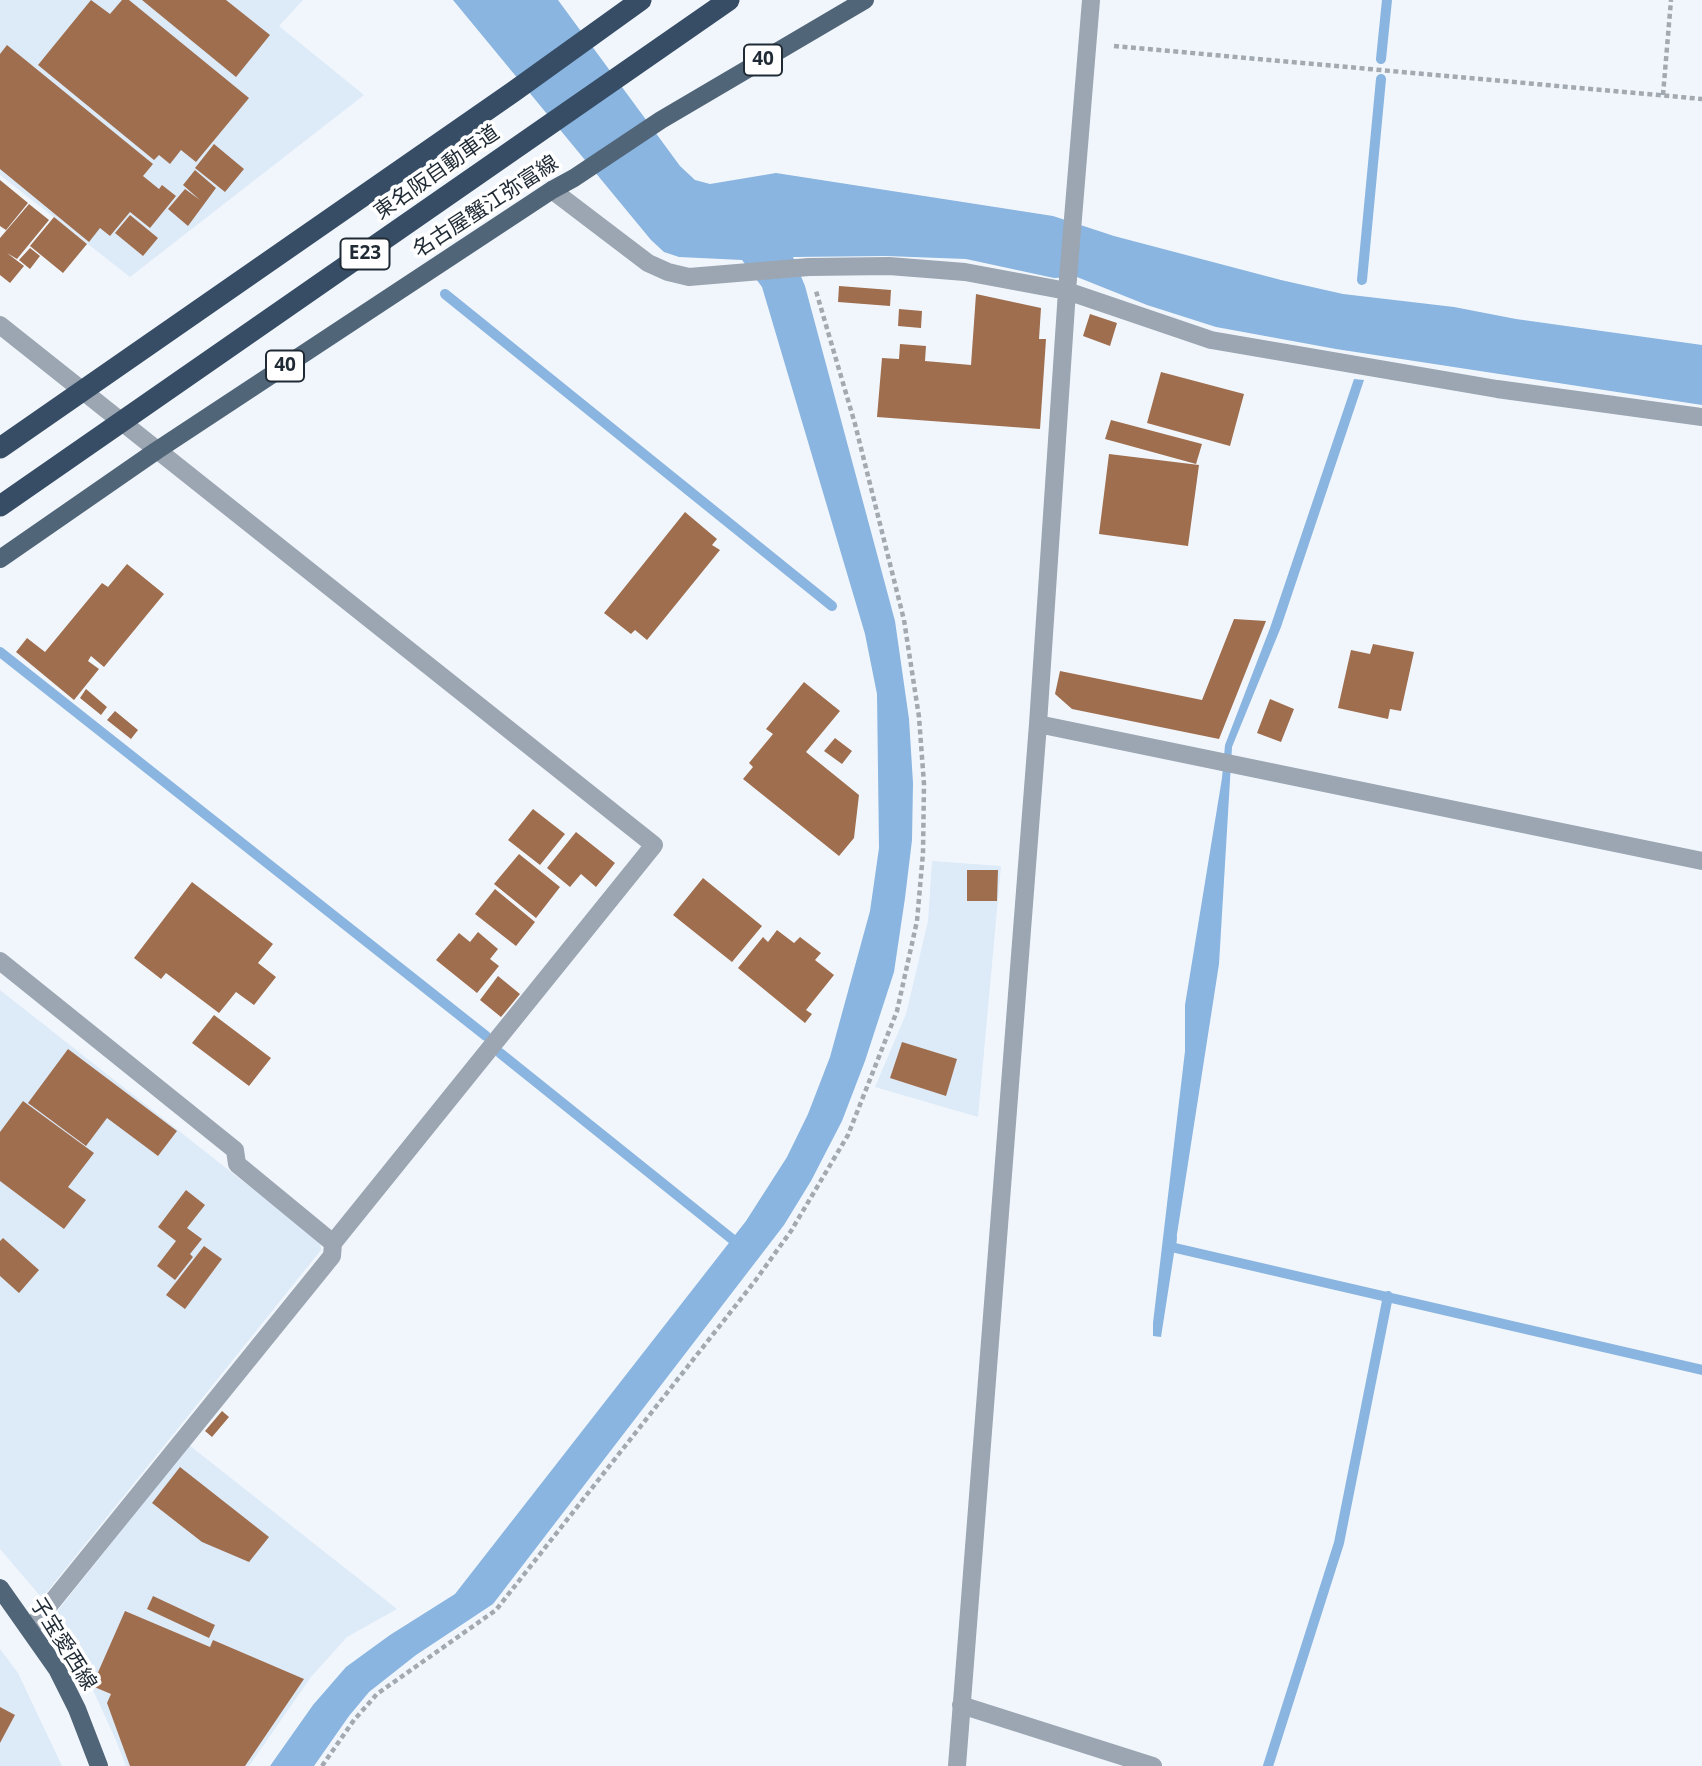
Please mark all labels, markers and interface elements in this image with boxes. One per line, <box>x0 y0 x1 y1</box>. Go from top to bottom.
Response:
road number: 40 <box>744 44 782 76</box>
street label: 東名阪自動車道 <box>370 121 504 225</box>
street label: 名古屋蟹江弥富線 <box>409 151 563 263</box>
road number: E23 <box>340 238 390 270</box>
road number: 40 <box>266 350 304 382</box>
street label: 子宝愛西線 <box>24 1593 102 1695</box>

